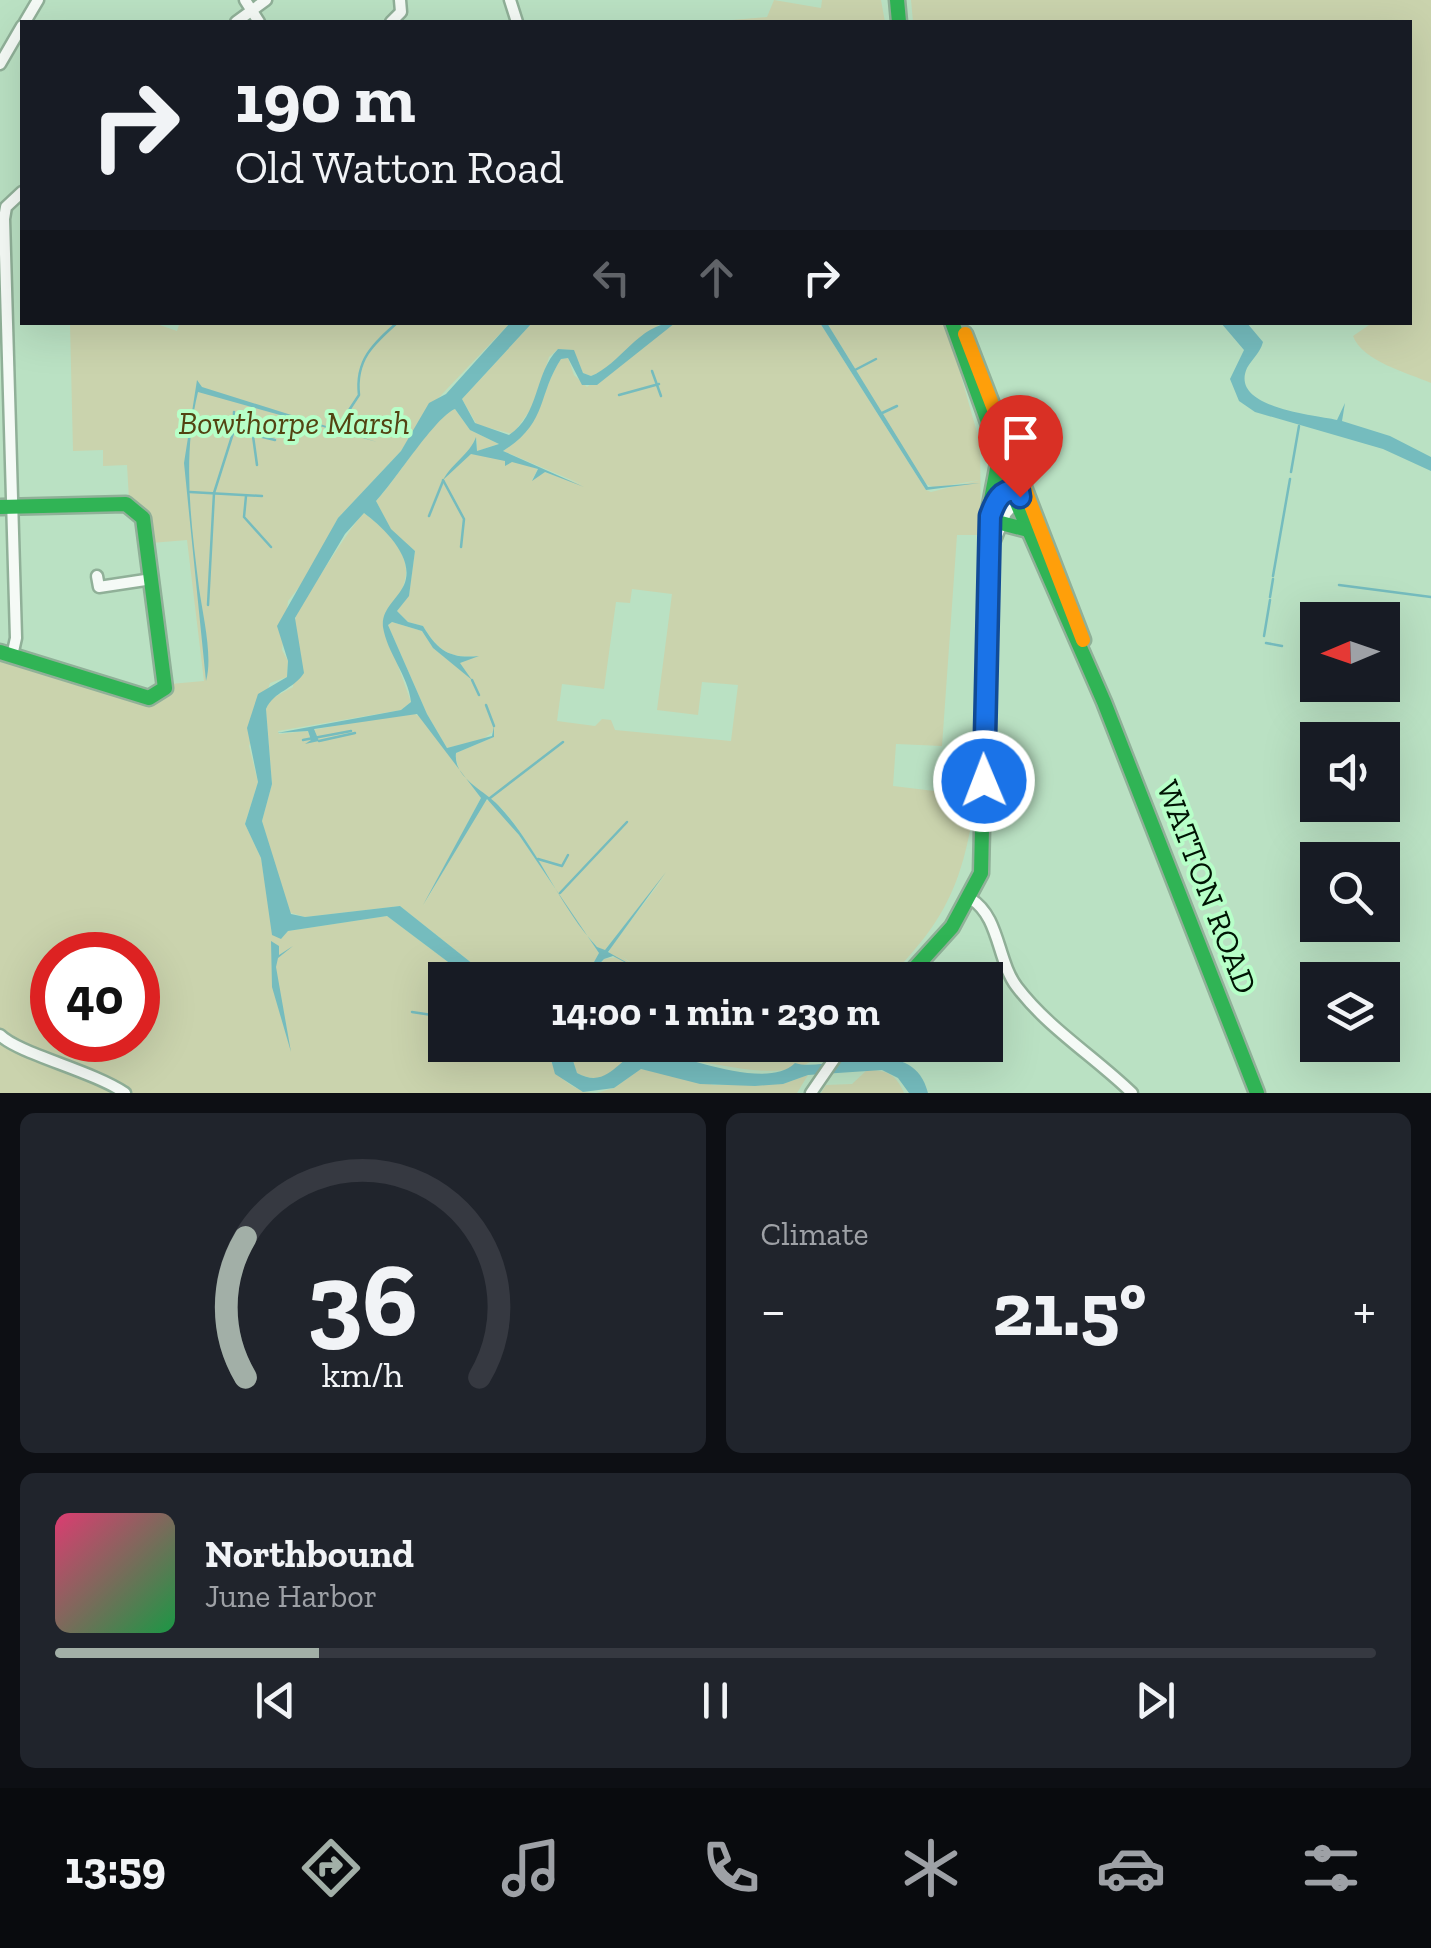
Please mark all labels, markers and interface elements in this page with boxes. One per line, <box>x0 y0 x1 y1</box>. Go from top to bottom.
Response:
text: 190 m <box>235 56 415 140</box>
icon: right <box>70 60 200 190</box>
text: Old Watton Road <box>235 141 564 195</box>
icon: left <box>584 250 639 305</box>
icon: ahead <box>689 250 744 305</box>
icon: right <box>794 250 849 305</box>
pin <box>978 395 1063 498</box>
park label: Bowthorpe Marsh <box>178 404 410 442</box>
icon: arrive <box>993 410 1048 465</box>
north arrow <box>1300 602 1400 702</box>
map controls <box>1300 602 1400 1062</box>
button: sound <box>1300 722 1400 822</box>
position arrow <box>932 729 1036 833</box>
street label: WATTON ROAD <box>1149 775 1265 999</box>
button: search <box>1300 842 1400 942</box>
speed limit sign: 40 <box>30 932 160 1062</box>
button: layers <box>1300 962 1400 1062</box>
text: 14:00 · 1 min · 230 m <box>551 989 880 1035</box>
text: Climate <box>761 1215 869 1253</box>
text: 36 <box>307 1237 418 1362</box>
text: 21.5° <box>993 1264 1147 1354</box>
text: − <box>761 1277 786 1343</box>
text: + <box>1353 1277 1376 1343</box>
text: km/h <box>322 1353 404 1396</box>
text: Northbound <box>205 1531 414 1577</box>
text: June Harbor <box>205 1577 377 1615</box>
icon: previous <box>248 1673 303 1728</box>
icon: pause <box>688 1673 743 1728</box>
icon: next <box>1128 1673 1183 1728</box>
icon: directions <box>296 1833 366 1903</box>
icon: music <box>496 1833 566 1903</box>
icon: phone <box>696 1833 766 1903</box>
icon: climate <box>896 1833 966 1903</box>
icon: car <box>1096 1833 1166 1903</box>
icon: filters <box>1296 1833 1366 1903</box>
text: 13:59 <box>65 1841 166 1895</box>

